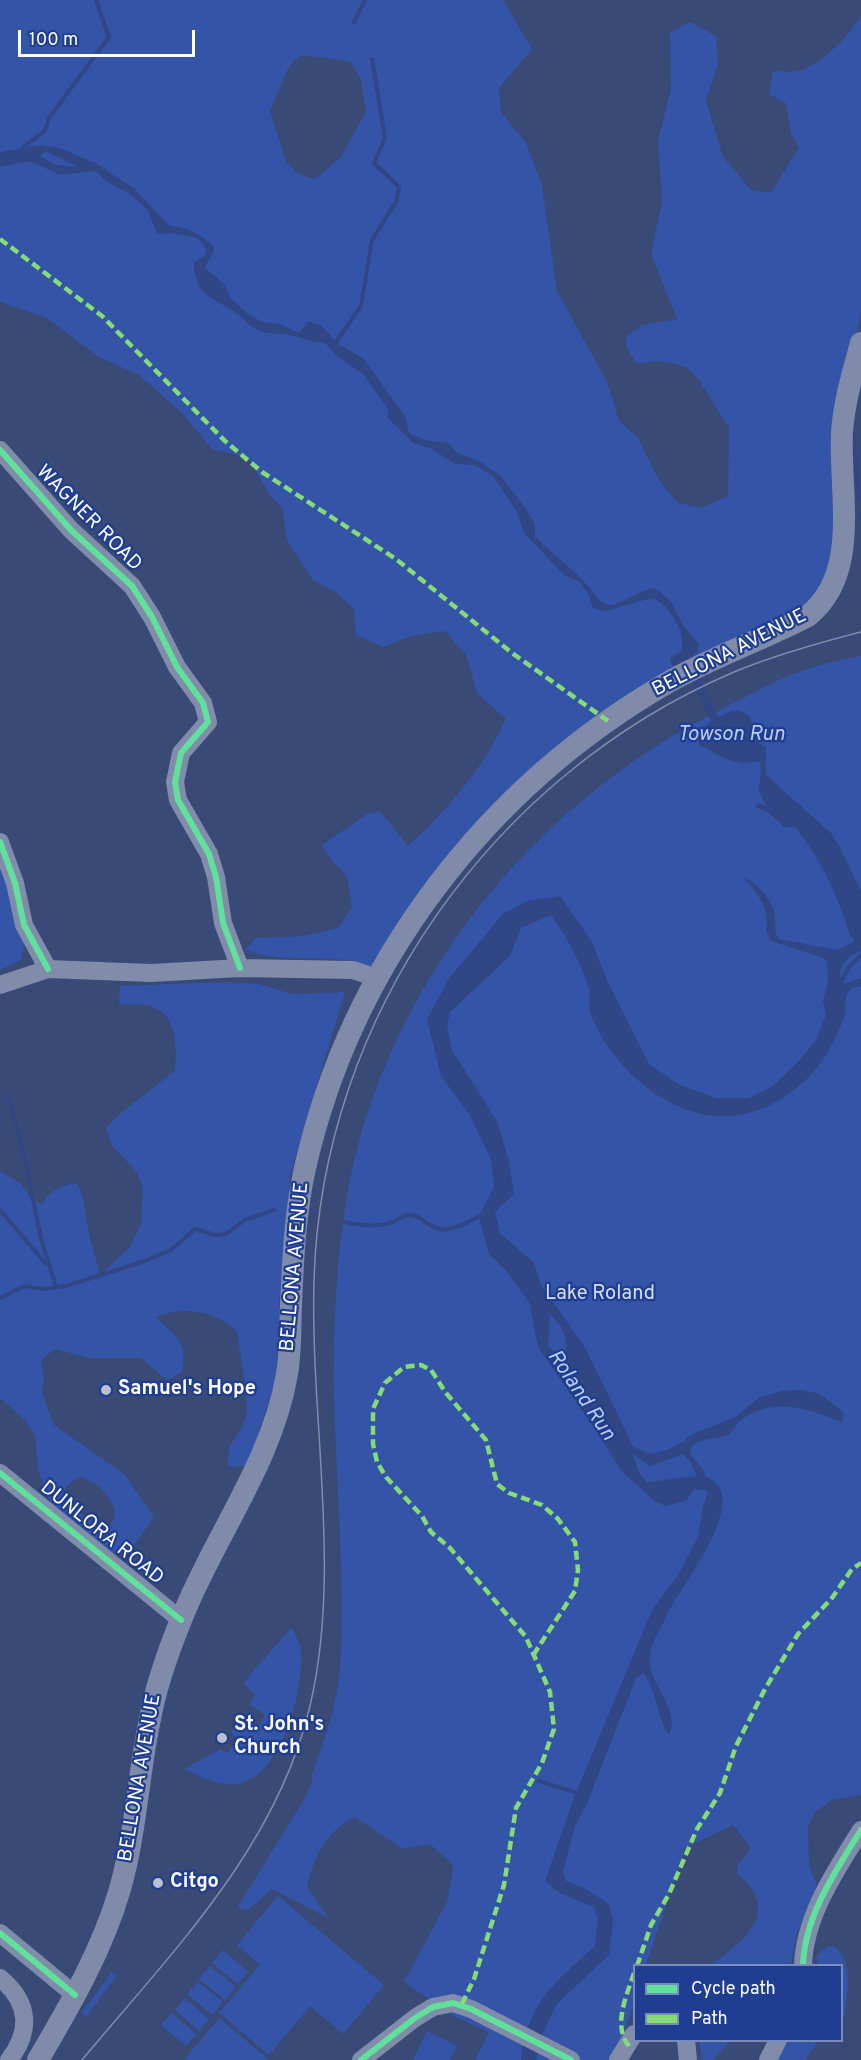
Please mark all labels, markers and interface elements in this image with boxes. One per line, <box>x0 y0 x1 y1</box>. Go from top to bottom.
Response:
scale bar <box>21 18 198 56</box>
text: 100 m <box>29 29 78 52</box>
street label: WAGNER ROAD <box>30 461 146 577</box>
street label: BELLONA AVENUE <box>649 605 811 703</box>
water label: Towson Run <box>677 723 785 749</box>
street label: BELLONA AVENUE <box>277 1181 315 1353</box>
park label: Lake Roland <box>545 1283 655 1307</box>
water label: Roland Run <box>540 1346 620 1446</box>
place label: Samuel's Hope <box>118 1378 256 1402</box>
marker: Samuel's Hope <box>99 1383 113 1397</box>
street label: DUNLORA ROAD <box>34 1477 168 1591</box>
street label: BELLONA AVENUE <box>114 1692 168 1864</box>
place label: St. John's Church <box>234 1714 324 1761</box>
marker: St. John's Church <box>215 1731 229 1745</box>
place label: Citgo <box>170 1871 219 1895</box>
marker: Citgo <box>151 1876 165 1890</box>
legend <box>633 1964 843 2042</box>
text: Cycle path <box>691 1978 776 2001</box>
text: Path <box>691 2008 728 2031</box>

